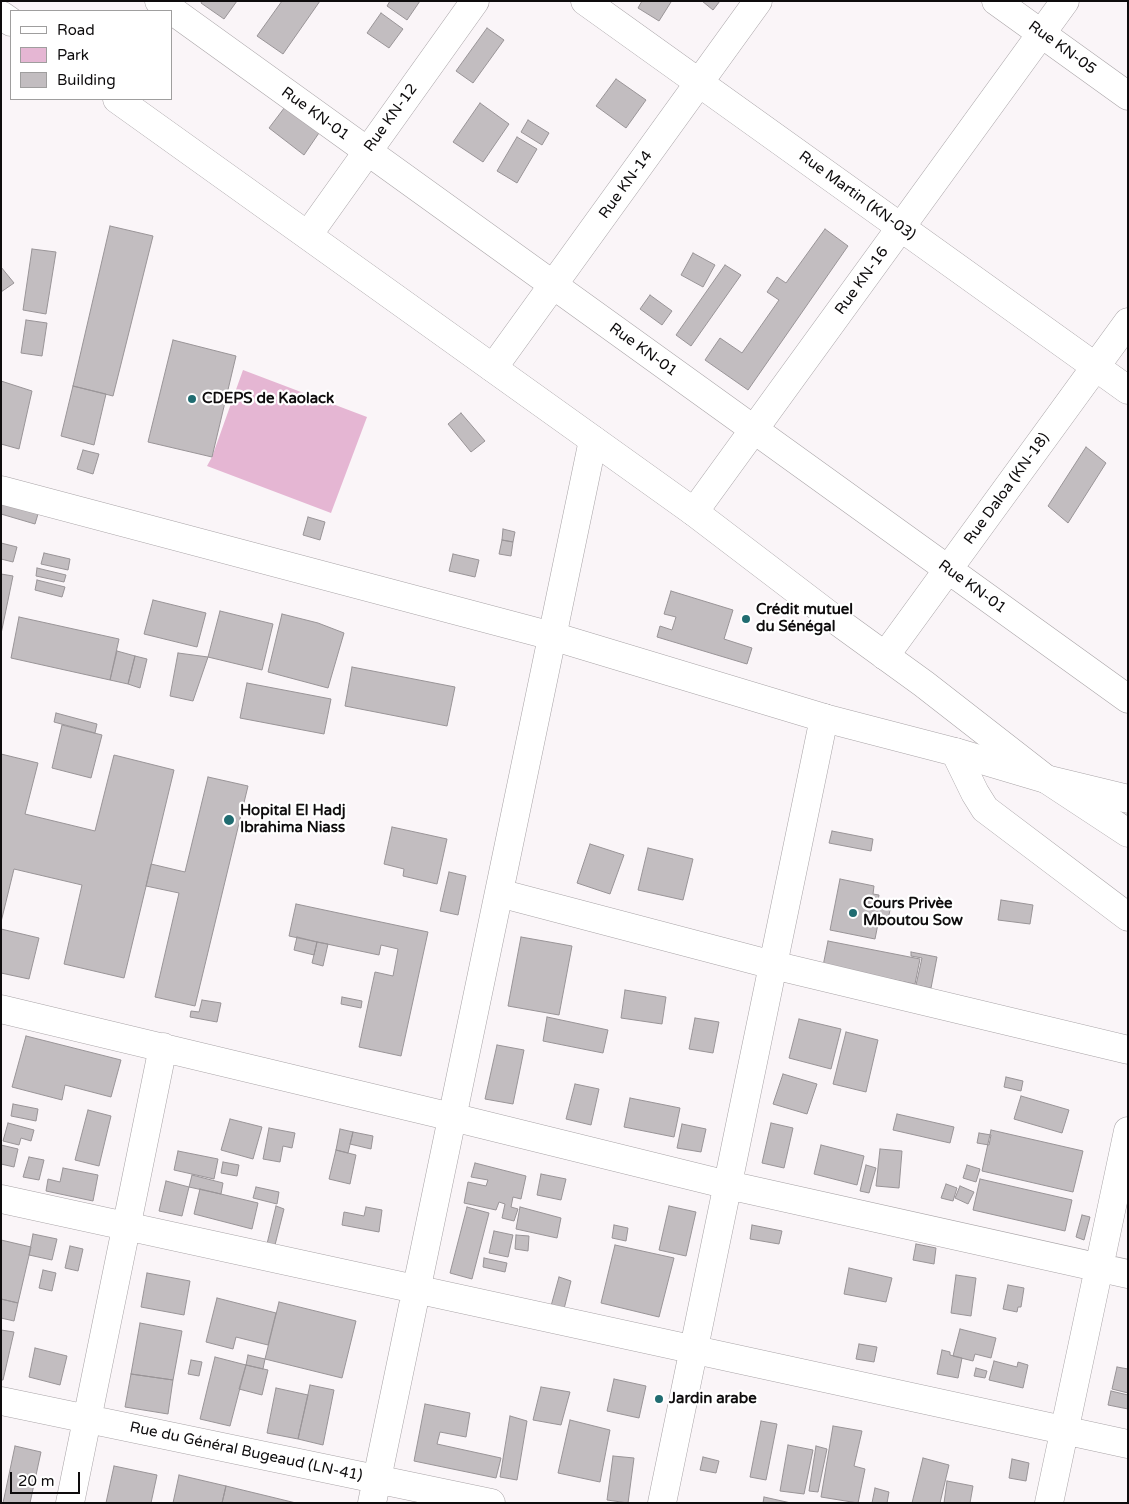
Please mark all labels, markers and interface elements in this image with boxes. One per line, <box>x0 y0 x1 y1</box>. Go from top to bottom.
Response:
legend <box>10 10 172 100</box>
street label: Rue KN-05 <box>1025 17 1099 79</box>
text: Road <box>57 21 95 39</box>
text: Park <box>57 46 89 64</box>
text: Building <box>57 71 116 89</box>
street label: Rue KN-12 <box>360 81 422 155</box>
street label: Rue KN-01 <box>278 83 352 145</box>
street label: Rue KN-14 <box>595 148 657 222</box>
street label: Rue Martin (KN-03) <box>795 148 919 244</box>
street label: Rue KN-16 <box>831 244 893 318</box>
street label: Rue KN-01 <box>606 319 680 381</box>
place label: CDEPS de Kaolack <box>202 390 334 408</box>
marker: CDEPS de Kaolack <box>186 393 198 405</box>
street label: Rue Daloa (KN-18) <box>960 430 1054 548</box>
street label: Rue KN-01 <box>935 556 1009 618</box>
place label: Crédit mutuel du Sénégal <box>756 601 853 636</box>
marker: Crédit mutuel du Sénégal <box>740 613 752 625</box>
place label: Hopital El Hadj Ibrahima Niass <box>240 802 345 837</box>
marker: Hopital El Hadj Ibrahima Niass <box>222 813 236 827</box>
place label: Cours Privèe Mboutou Sow <box>863 895 963 930</box>
marker: Cours Privèe Mboutou Sow <box>847 907 859 919</box>
place label: Jardin arabe <box>669 1390 757 1408</box>
marker: Jardin arabe <box>653 1393 665 1405</box>
street label: Rue du Général Bugeaud (LN-41) <box>128 1418 364 1486</box>
scale bar <box>12 1462 82 1494</box>
text: 20 m <box>18 1472 55 1490</box>

